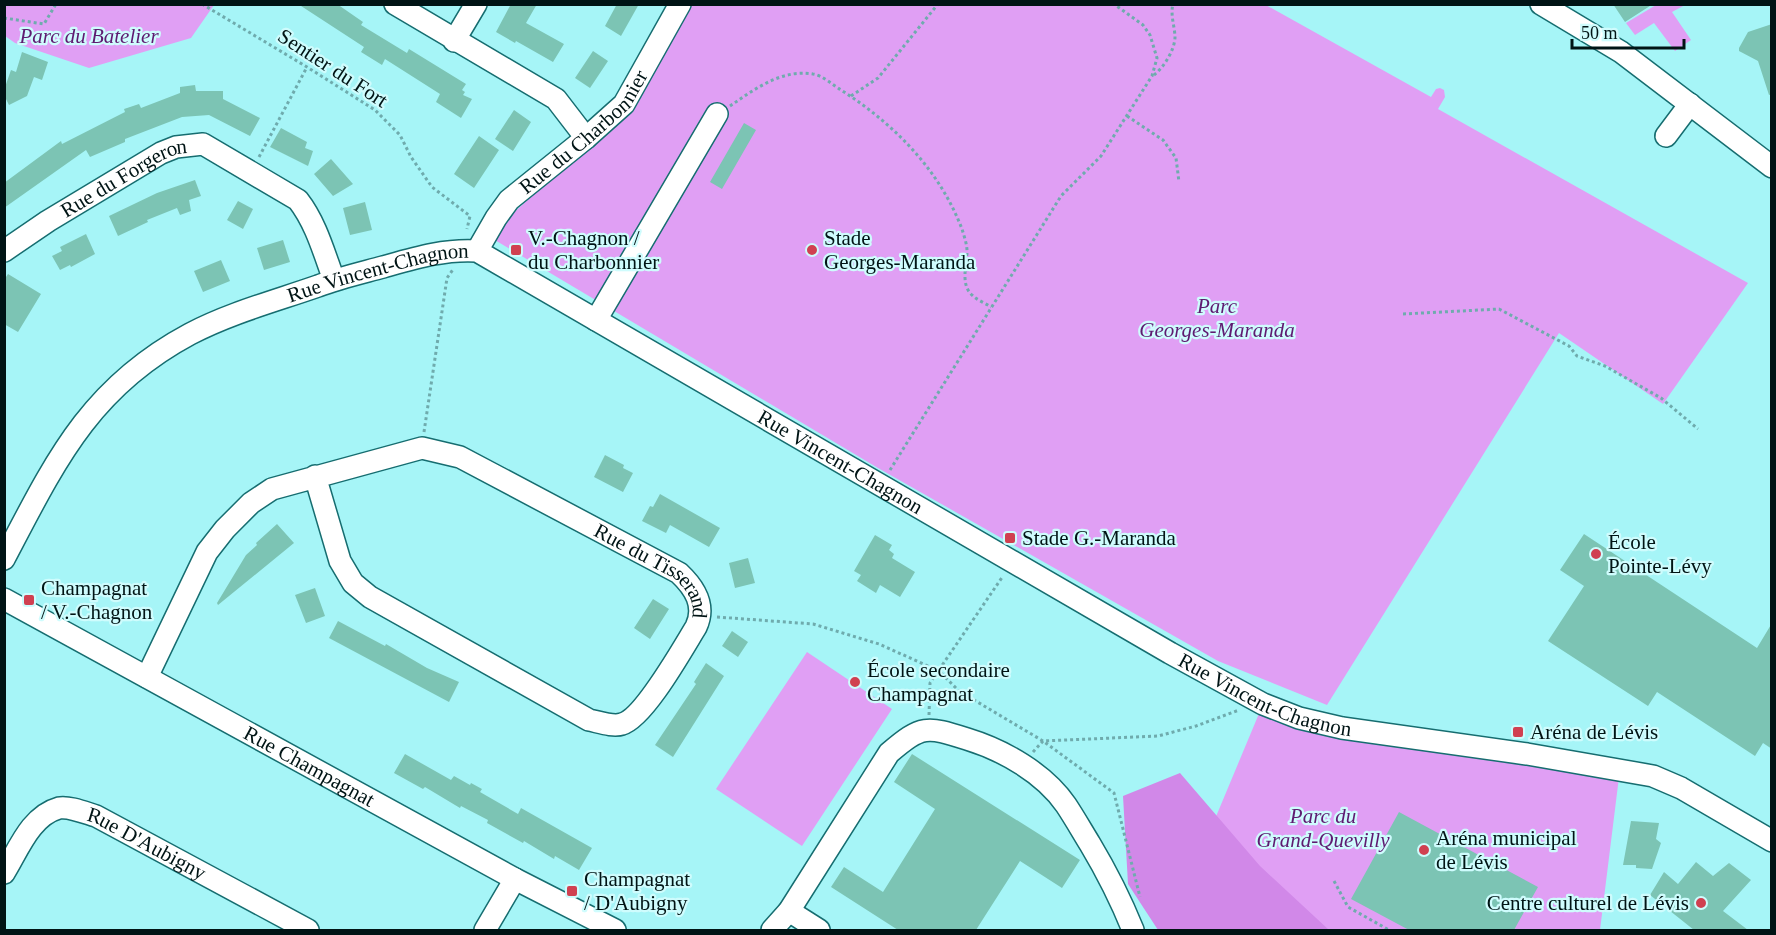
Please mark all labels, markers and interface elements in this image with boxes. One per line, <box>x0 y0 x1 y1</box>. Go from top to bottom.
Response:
scale bar <box>1572 12 1684 50</box>
text: 50 m <box>1581 23 1618 43</box>
park label: Parc du Batelier <box>18 24 159 48</box>
street label: Sentier du Fort <box>274 24 393 112</box>
street label: Rue du Charbonnier <box>514 66 653 199</box>
street label: Rue du Forgeron <box>56 134 188 223</box>
place label: V.-Chagnon / du Charbonnier <box>528 226 659 274</box>
place label: Stade Georges-Maranda <box>824 226 976 274</box>
street label: Rue Vincent-Chagnon <box>284 239 469 307</box>
marker: V.-Chagnon / du Charbonnier <box>509 243 523 257</box>
marker: Stade Georges-Maranda <box>805 243 819 257</box>
park label: Parc Georges-Maranda <box>1139 294 1295 342</box>
street label: Rue Vincent-Chagnon <box>754 405 928 519</box>
street label: Rue du Tisserand <box>590 518 712 619</box>
place label: Stade G.-Maranda <box>1022 526 1177 550</box>
place label: École Pointe-Lévy <box>1608 530 1712 578</box>
marker: Stade G.-Maranda <box>1003 531 1017 545</box>
marker: École Pointe-Lévy <box>1589 547 1603 561</box>
place label: Champagnat / V.-Chagnon <box>41 576 153 624</box>
marker: Champagnat / V.-Chagnon <box>22 593 36 607</box>
street label: Rue Vincent-Chagnon <box>1174 648 1354 741</box>
place label: École secondaire Champagnat <box>867 658 1010 706</box>
marker: École secondaire Champagnat <box>848 675 862 689</box>
place label: Aréna de Lévis <box>1530 720 1658 744</box>
street label: Rue Champagnat <box>240 721 379 812</box>
marker: Aréna de Lévis <box>1511 725 1525 739</box>
street label: Rue D'Aubigny <box>85 802 211 885</box>
park label: Parc du Grand-Quevilly <box>1257 804 1390 852</box>
place label: Aréna municipal de Lévis <box>1436 826 1577 874</box>
marker: Aréna municipal de Lévis <box>1417 843 1431 857</box>
place label: Champagnat / D'Aubigny <box>584 867 690 915</box>
marker: Champagnat / D'Aubigny <box>565 884 579 898</box>
place label: Centre culturel de Lévis <box>1487 891 1689 915</box>
marker: Centre culturel de Lévis <box>1694 896 1708 910</box>

